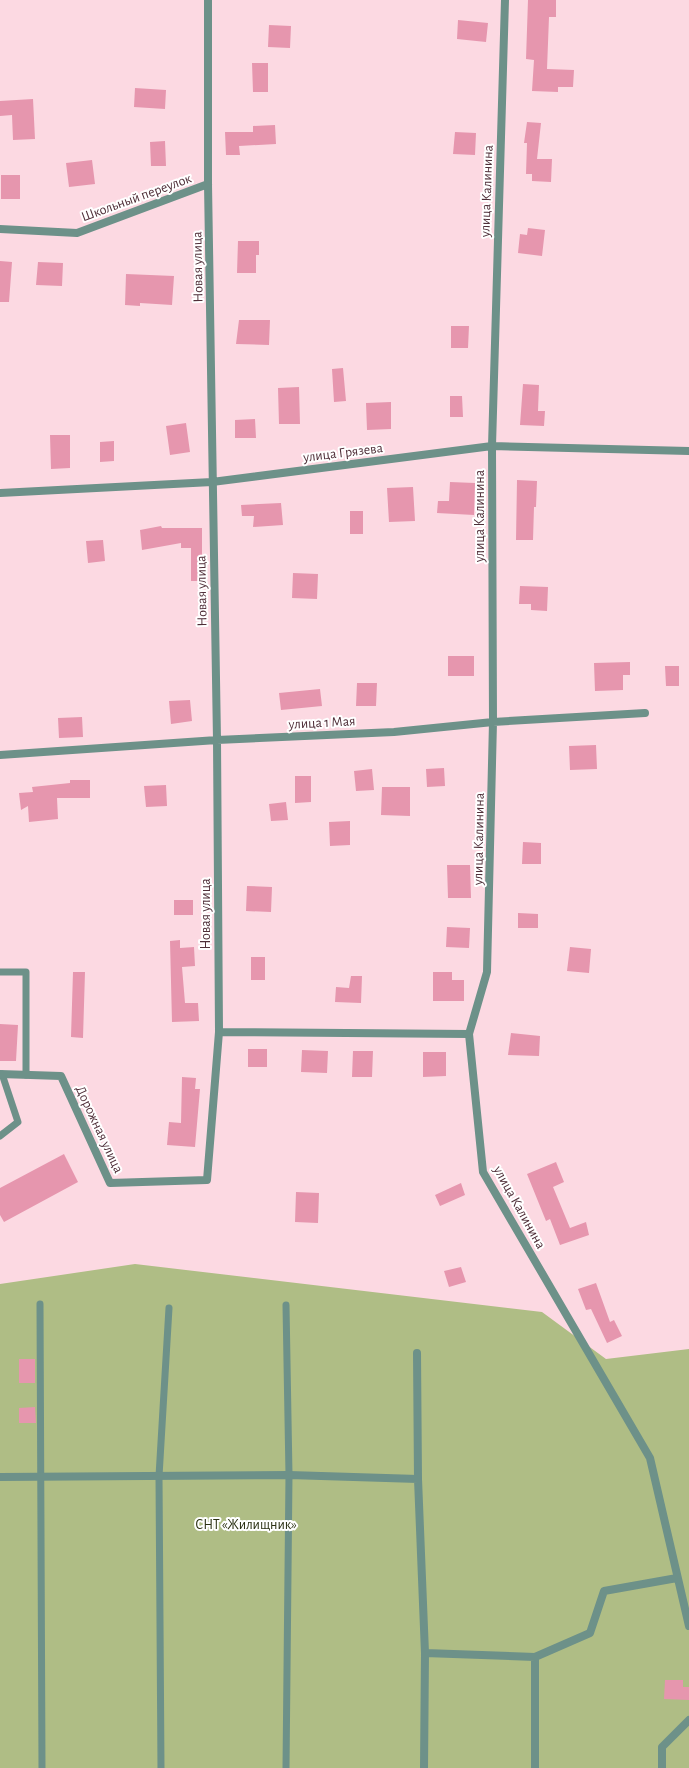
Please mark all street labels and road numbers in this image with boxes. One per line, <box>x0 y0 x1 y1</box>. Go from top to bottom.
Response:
street label: улица Калинина <box>478 144 496 238</box>
street label: Школьный переулок <box>79 171 194 224</box>
street label: Новая улица <box>190 231 206 303</box>
street label: улица Грязева <box>302 441 384 465</box>
street label: улица Калинина <box>473 469 487 563</box>
street label: Новая улица <box>194 555 210 627</box>
street label: улица 1 Мая <box>287 714 356 732</box>
street label: улица Калинина <box>471 792 487 886</box>
street label: Новая улица <box>199 878 213 950</box>
street label: Дорожная улица <box>73 1084 126 1176</box>
street label: улица Калинина <box>490 1163 548 1252</box>

